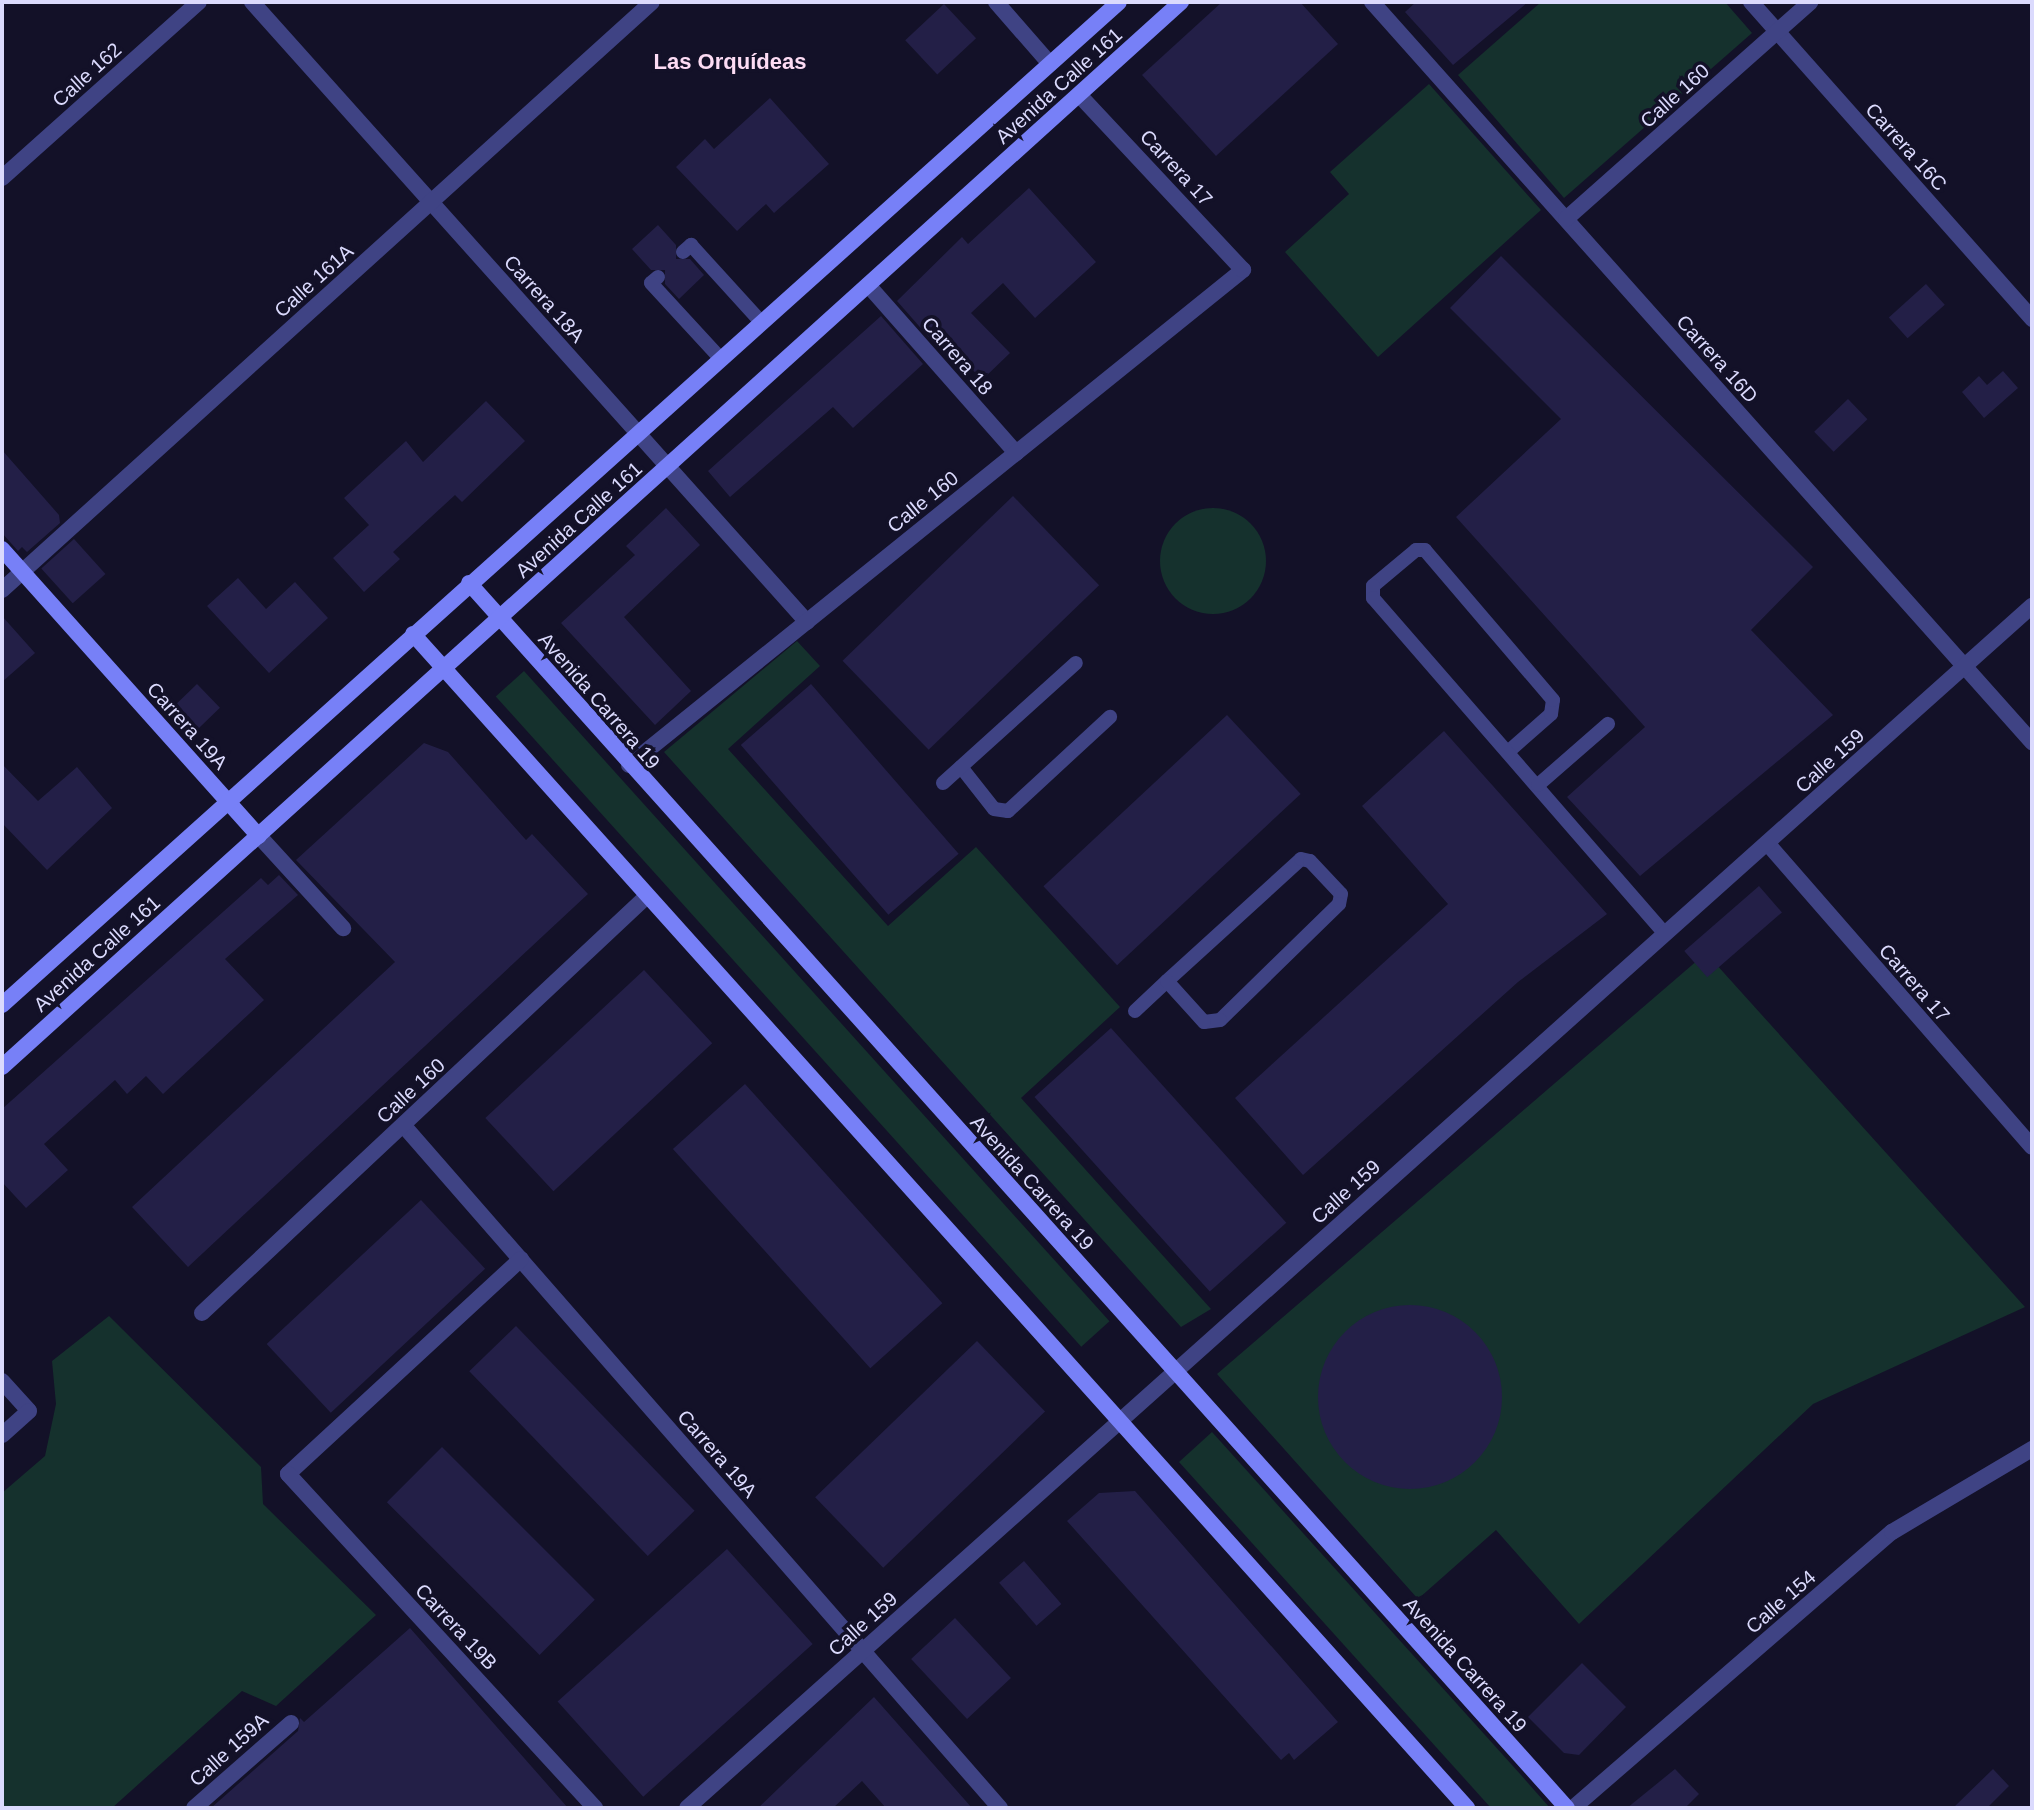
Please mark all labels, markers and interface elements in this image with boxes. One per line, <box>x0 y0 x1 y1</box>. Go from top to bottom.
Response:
street label: Avenida Calle 161 <box>991 23 1127 149</box>
street label: Calle 162 <box>48 38 126 112</box>
district label: Las Orquídeas <box>654 49 806 75</box>
street label: Calle 160 <box>1636 59 1714 133</box>
street label: Carrera 16C <box>1860 98 1952 196</box>
street label: Carrera 17 <box>1135 125 1217 211</box>
street label: Calle 161A <box>270 239 358 323</box>
street label: Carrera 18A <box>499 250 589 348</box>
street label: Carrera 16D <box>1671 310 1763 408</box>
street label: Carrera 18 <box>917 312 997 400</box>
street label: Avenida Calle 161 <box>511 457 647 583</box>
street label: Calle 160 <box>883 466 963 538</box>
street label: Avenida Carrera 19 <box>533 628 665 774</box>
street label: Carrera 19A <box>142 677 232 775</box>
street label: Calle 159 <box>1791 724 1869 798</box>
street label: Avenida Calle 161 <box>29 891 165 1017</box>
street label: Carrera 17 <box>1874 939 1954 1027</box>
street label: Calle 160 <box>372 1053 450 1129</box>
street label: Avenida Carrera 19 <box>965 1111 1099 1255</box>
street label: Calle 159 <box>1307 1155 1385 1229</box>
street label: Carrera 19A <box>672 1405 762 1503</box>
street label: Calle 154 <box>1741 1565 1821 1639</box>
street label: Carrera 19B <box>410 1579 502 1675</box>
street label: Calle 159 <box>824 1587 902 1661</box>
street label: Avenida Carrera 19 <box>1398 1593 1532 1737</box>
street label: Calle 159A <box>185 1708 273 1792</box>

